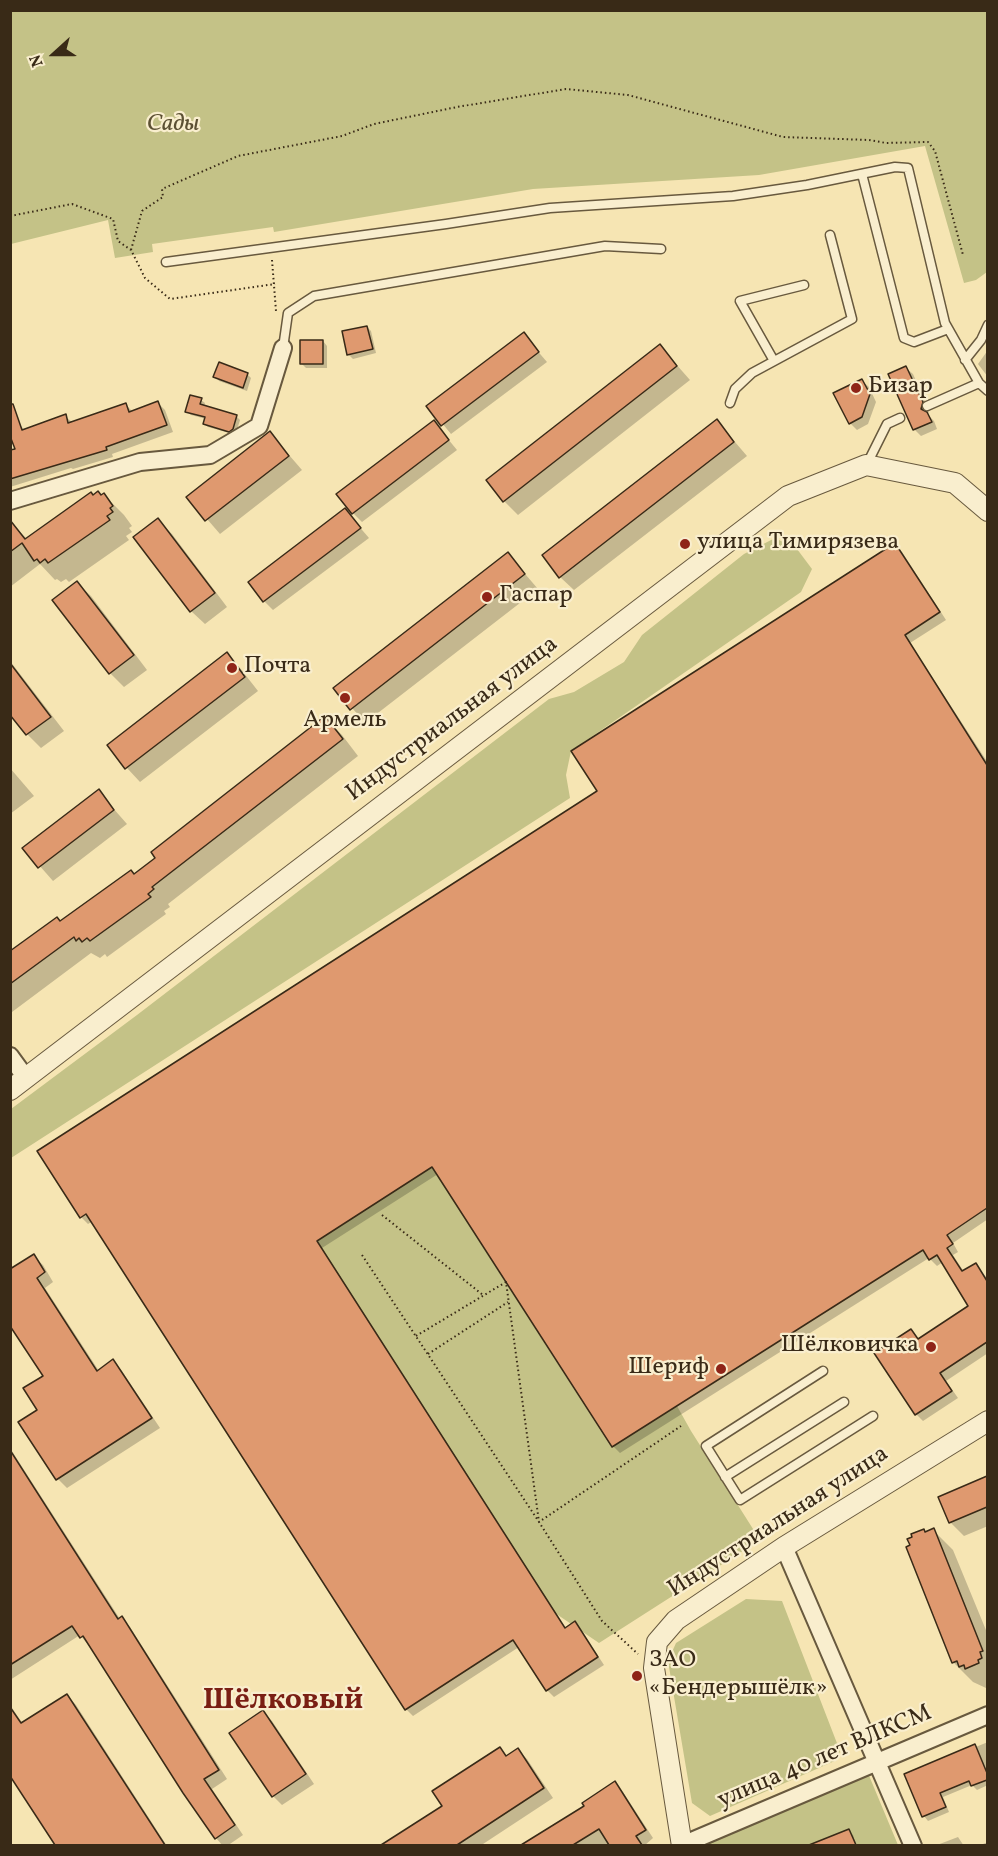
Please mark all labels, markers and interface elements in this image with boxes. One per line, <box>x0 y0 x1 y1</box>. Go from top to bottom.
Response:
north arrow <box>24 24 84 84</box>
text: N <box>25 51 50 70</box>
park label: Сады <box>147 112 199 140</box>
place label: Бизар <box>868 374 933 402</box>
marker: Бизар <box>849 381 863 395</box>
place label: улица Тимирязева <box>697 530 899 558</box>
marker: улица Тимирязева <box>678 537 692 551</box>
place label: Гаспар <box>499 583 573 611</box>
marker: Гаспар <box>480 590 494 604</box>
street label: Индустриальная улица <box>342 631 564 809</box>
place label: Почта <box>244 654 311 682</box>
marker: Почта <box>225 661 239 675</box>
marker: Армель <box>338 691 352 705</box>
place label: Армель <box>303 708 387 736</box>
place label: Шёлковичка <box>781 1333 919 1361</box>
marker: Шёлковичка <box>924 1340 938 1354</box>
place label: Шериф <box>628 1355 709 1383</box>
marker: Шериф <box>714 1362 728 1376</box>
street label: Индустриальная улица <box>663 1441 895 1605</box>
place label: ЗАО «Бендерышёлк» <box>649 1648 827 1704</box>
marker: ЗАО «Бендерышёлк» <box>630 1669 644 1683</box>
district label: Шёлковый <box>203 1684 363 1720</box>
street label: улица 40 лет ВЛКСМ <box>714 1700 936 1816</box>

